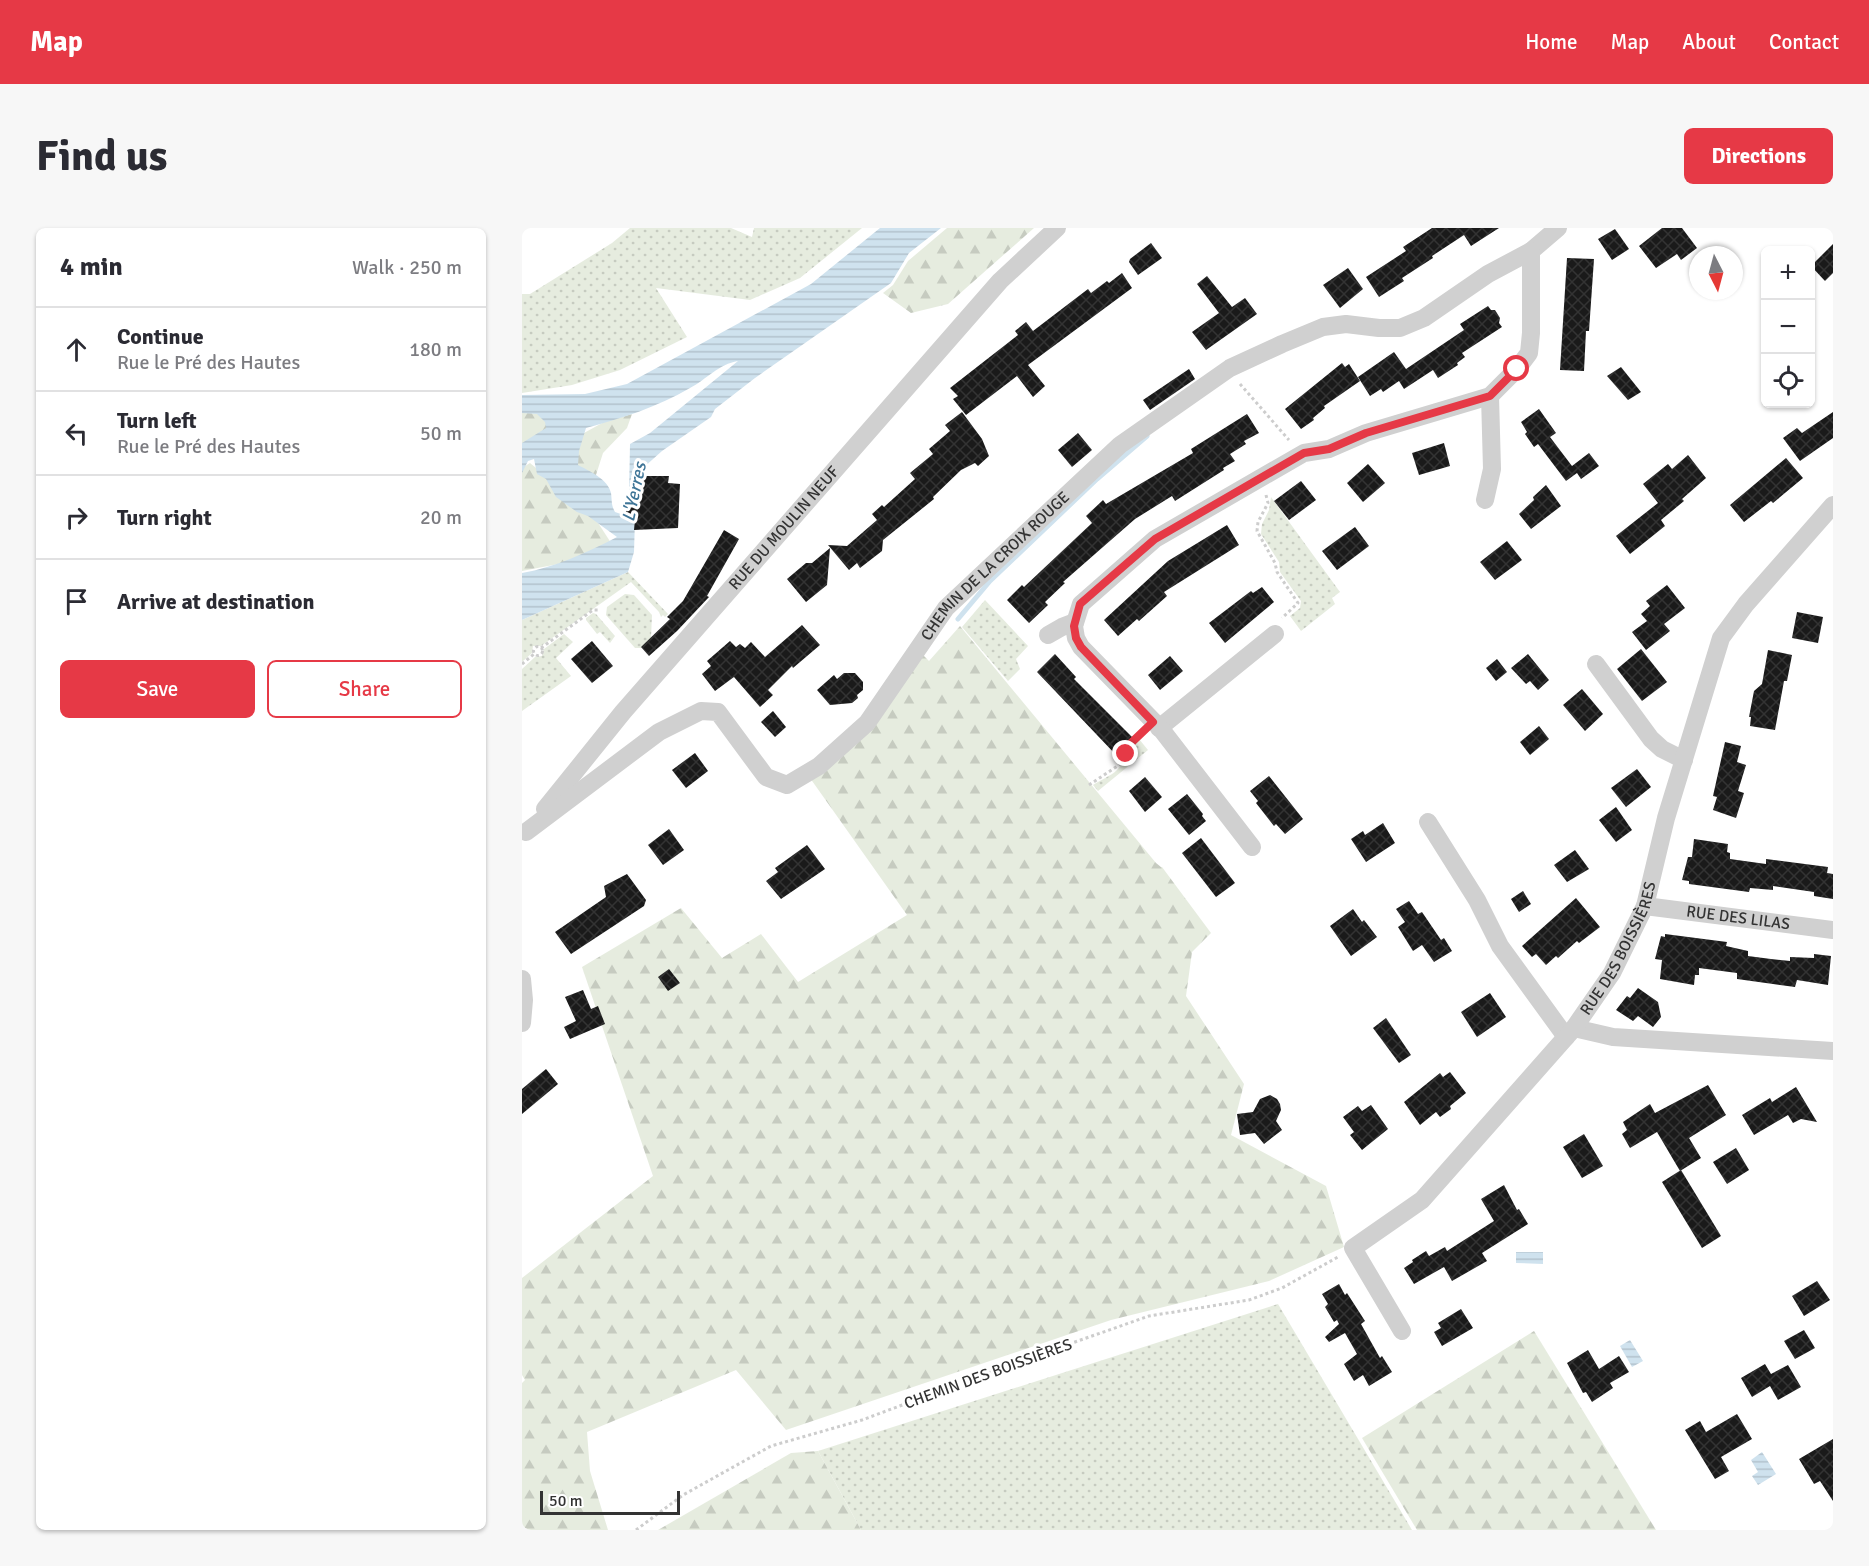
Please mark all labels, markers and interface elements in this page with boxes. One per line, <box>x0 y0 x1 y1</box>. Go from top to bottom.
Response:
text: Map <box>30 25 83 59</box>
text: Home <box>1525 29 1578 55</box>
text: Map <box>1611 29 1649 55</box>
text: About <box>1682 29 1736 55</box>
text: Contact <box>1769 29 1839 55</box>
button: Directions <box>1684 128 1833 184</box>
text: Find us <box>36 131 167 182</box>
north arrow <box>1689 246 1743 300</box>
map controls <box>1761 246 1815 408</box>
button: + <box>1761 246 1815 300</box>
text: 4 min <box>60 251 123 283</box>
text: Walk · 250 m <box>352 255 462 280</box>
button: − <box>1761 300 1815 354</box>
text: Continue <box>117 323 204 350</box>
icon: ahead <box>60 333 93 366</box>
text: 180 m <box>409 337 462 362</box>
text: Rue le Pré des Hautes <box>117 350 300 375</box>
button: locate <box>1761 354 1815 408</box>
route start <box>1503 355 1529 381</box>
text: Turn left <box>117 407 197 434</box>
icon: left <box>60 417 93 450</box>
text: 50 m <box>420 421 462 446</box>
text: Rue le Pré des Hautes <box>117 434 300 459</box>
water label: L'Yerres <box>617 458 651 524</box>
street label: RUE DU MOULIN NEUF <box>725 462 843 594</box>
street label: CHEMIN DE LA CROIX ROUGE <box>917 487 1074 644</box>
icon: right <box>60 501 93 534</box>
text: Turn right <box>117 504 212 531</box>
text: 20 m <box>420 505 462 530</box>
icon: arrive <box>60 585 93 618</box>
text: Arrive at destination <box>117 588 314 615</box>
button: Save <box>60 660 255 718</box>
button: Share <box>267 660 462 718</box>
route end <box>1112 740 1138 766</box>
street label: RUE DES BOISSIÈRES <box>1576 880 1660 1019</box>
street label: RUE DES LILAS <box>1685 901 1791 934</box>
street label: CHEMIN DES BOISSIÈRES <box>901 1334 1075 1414</box>
scale bar <box>540 1488 680 1516</box>
text: 50 m <box>549 1491 583 1511</box>

